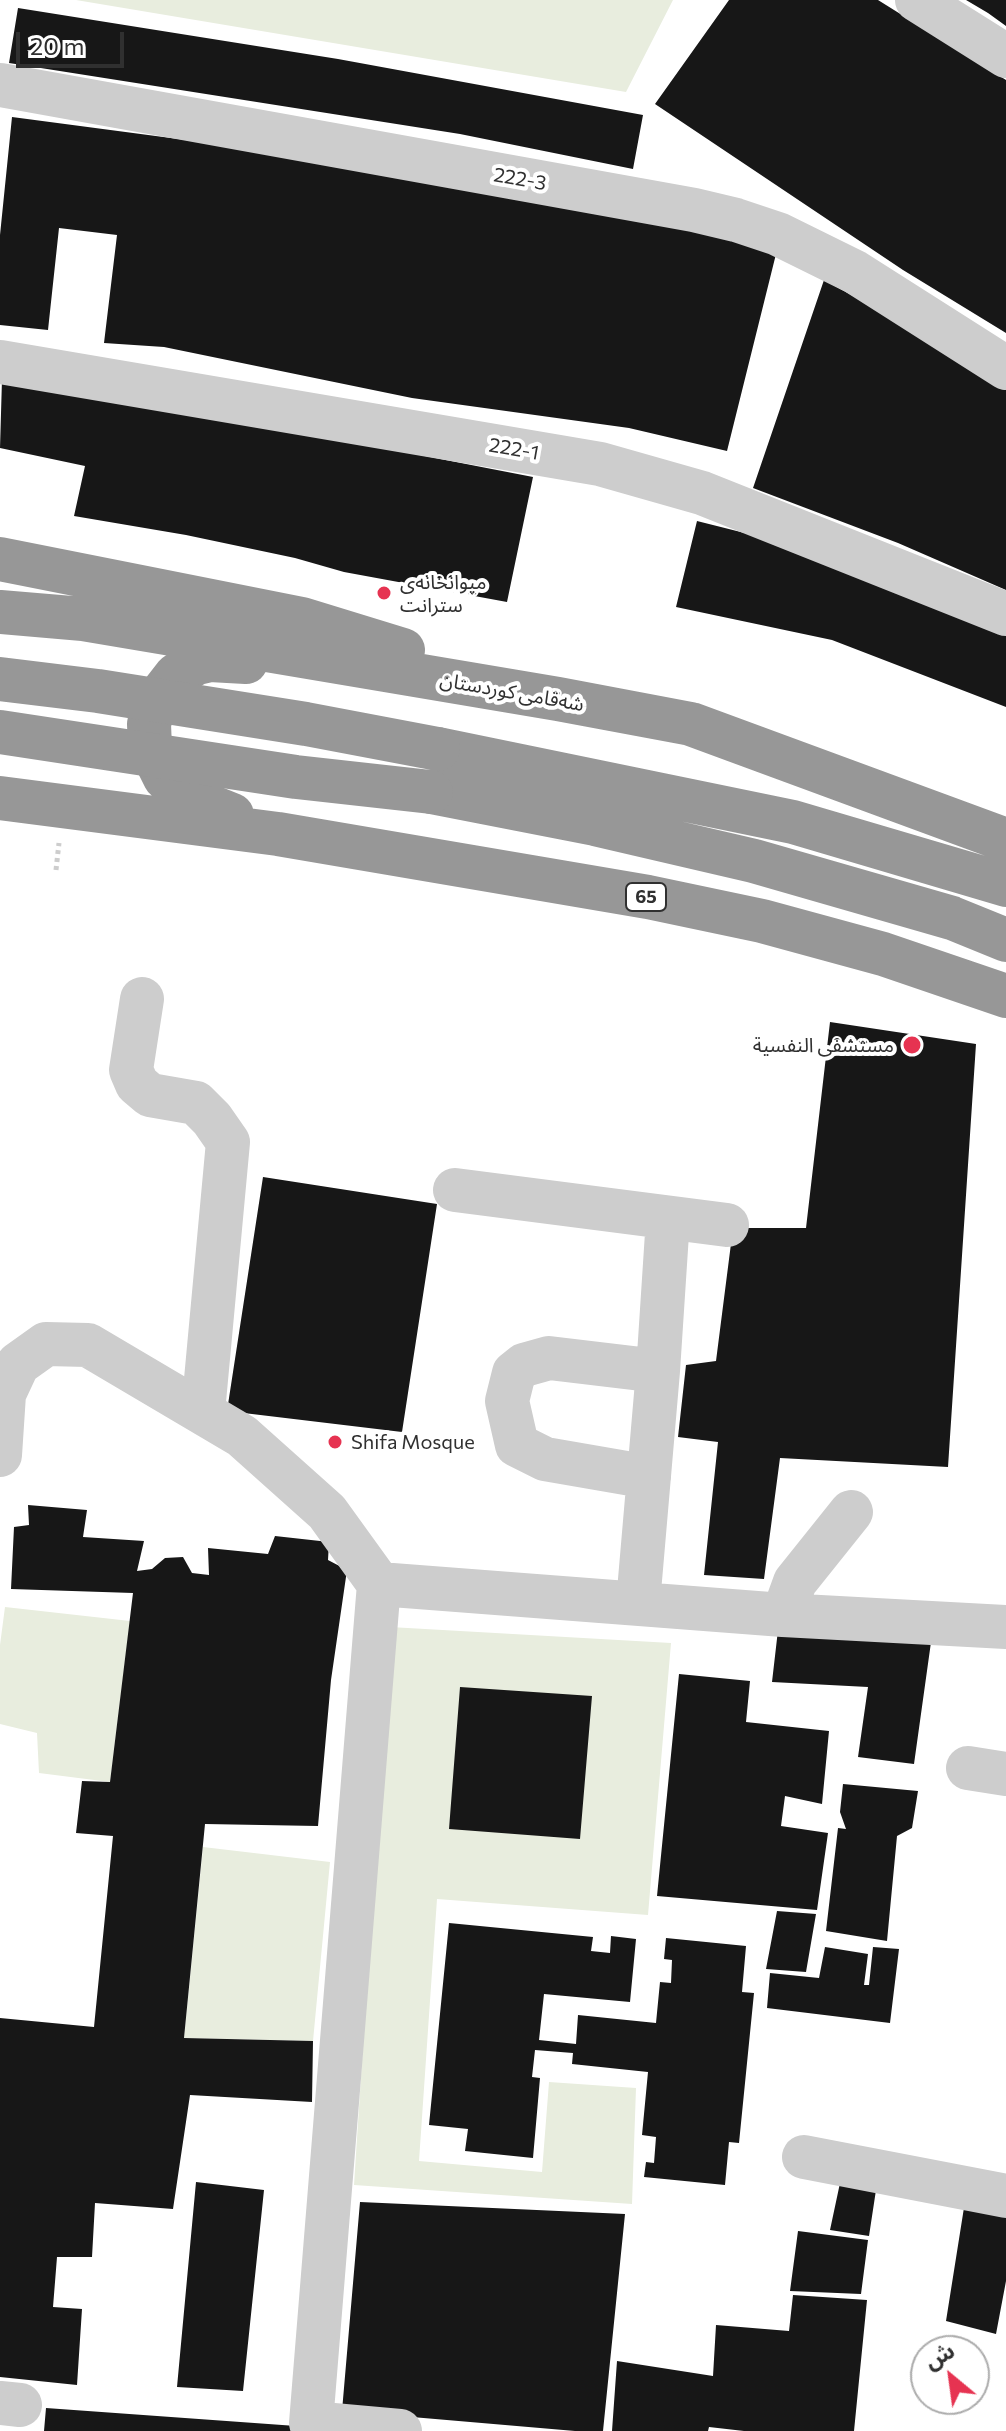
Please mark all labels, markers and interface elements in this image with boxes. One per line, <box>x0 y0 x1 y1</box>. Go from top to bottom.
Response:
scale bar <box>20 16 128 66</box>
text: 20 m <box>30 31 84 60</box>
street label: 222-3 <box>492 163 548 195</box>
street label: 222-1 <box>487 433 541 465</box>
place label: میوانخانەی سترانت <box>400 570 486 617</box>
marker: میوانخانەی سترانت <box>375 584 393 602</box>
street label: شەقامی کوردستان <box>438 668 586 716</box>
road number: 65 <box>626 883 666 911</box>
place label: مستشفى النفسية <box>753 1033 894 1057</box>
marker: مستشفى النفسية <box>901 1034 923 1056</box>
place label: Shifa Mosque <box>351 1430 475 1454</box>
marker: Shifa Mosque <box>326 1433 344 1451</box>
north arrow <box>910 2335 990 2415</box>
text: ش <box>919 2336 959 2374</box>

